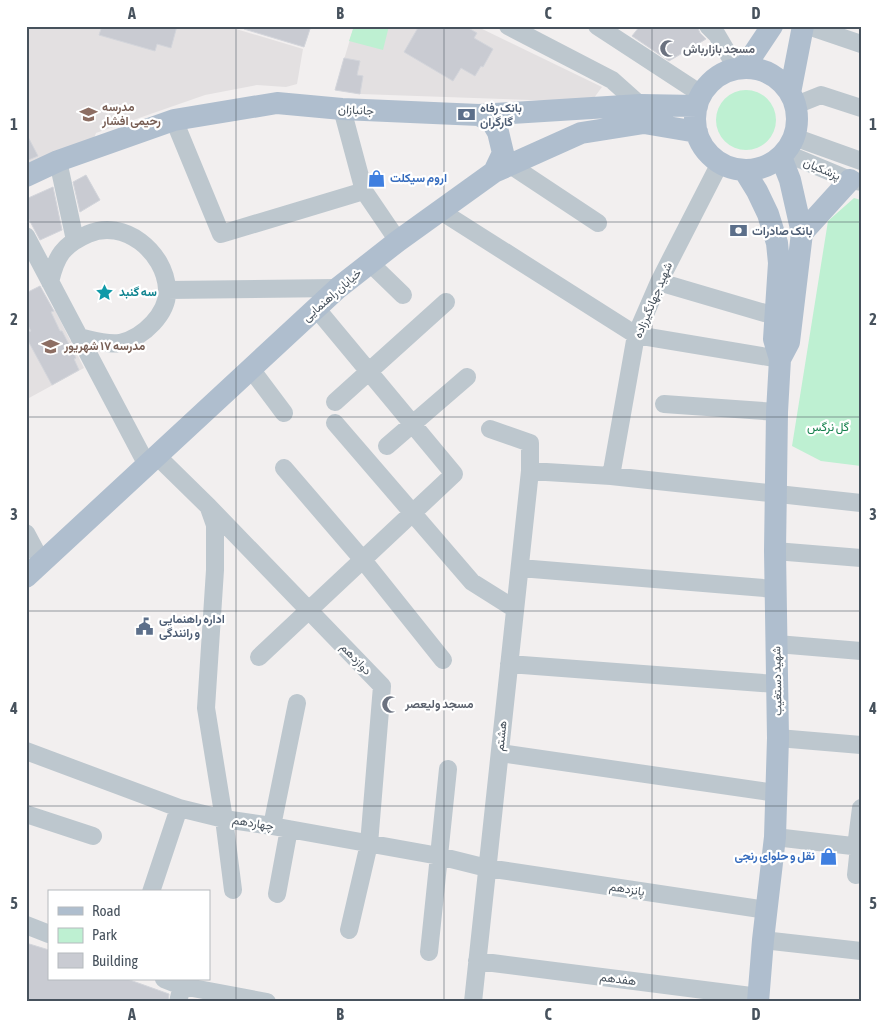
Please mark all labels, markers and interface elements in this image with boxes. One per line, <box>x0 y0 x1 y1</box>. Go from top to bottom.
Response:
text: A <box>127 4 136 22</box>
text: B <box>336 4 344 22</box>
text: C <box>544 4 552 22</box>
text: D <box>752 4 761 22</box>
mosque icon: مسجد بازارباش <box>659 39 679 59</box>
place label: مسجد بازارباش <box>683 42 755 57</box>
place label: مدرسه رحیمی افشار <box>101 100 161 129</box>
place label: بانک رفاه گارگران <box>480 101 522 130</box>
street label: جانبازان <box>338 102 374 119</box>
school or university icon: مدرسه رحیمی افشار <box>78 104 98 124</box>
bank icon: بانک رفاه گارگران <box>456 105 476 125</box>
text: 1 <box>10 115 18 133</box>
text: 1 <box>869 115 877 133</box>
street label: پزشکیان <box>801 155 843 184</box>
shop icon: اروم سیکلت <box>366 168 386 188</box>
place label: اروم سیکلت <box>390 171 447 186</box>
bank icon: بانک صادرات <box>728 221 748 241</box>
place label: بانک صادرات <box>752 224 813 239</box>
street label: شهید جهانگیرزاده <box>631 260 676 340</box>
street label: خیابان راهنمایی <box>300 266 365 325</box>
place icon: سه گنبد <box>95 282 115 302</box>
place label: سه گنبد <box>119 285 157 299</box>
text: 2 <box>10 310 18 328</box>
text: 2 <box>869 310 877 328</box>
school or university icon: مدرسه ۱۷ شهریور <box>40 336 60 356</box>
place label: مدرسه ۱۷ شهریور <box>63 339 146 354</box>
park label: گل نرگس <box>807 420 849 435</box>
text: 3 <box>10 505 18 523</box>
text: 3 <box>869 505 877 523</box>
place label: اداره راهنمایی و رانندگی <box>159 612 225 641</box>
public building icon: اداره راهنمایی و رانندگی <box>135 616 155 636</box>
street label: دوازدهم <box>337 640 375 679</box>
street label: شهید دستغیب <box>769 646 786 716</box>
mosque icon: مسجد ولیعصر <box>381 694 401 714</box>
place label: مسجد ولیعصر <box>404 697 474 712</box>
text: 4 <box>9 699 18 717</box>
text: 4 <box>868 699 877 717</box>
street label: هشتم <box>492 720 511 752</box>
street label: چهاردهم <box>231 813 275 834</box>
shop icon: نقل و حلوای رنجی <box>819 846 839 866</box>
place label: نقل و حلوای رنجی <box>735 849 815 864</box>
street label: پانزدهم <box>608 879 646 900</box>
legend <box>48 890 210 980</box>
text: 5 <box>10 894 18 912</box>
text: 5 <box>869 894 877 912</box>
text: Road <box>92 902 121 919</box>
text: Park <box>92 926 117 943</box>
text: Building <box>92 952 138 969</box>
street label: هفدهم <box>599 970 637 989</box>
text: A <box>127 1005 136 1023</box>
text: B <box>336 1005 344 1023</box>
text: C <box>544 1005 552 1023</box>
text: D <box>752 1005 761 1023</box>

